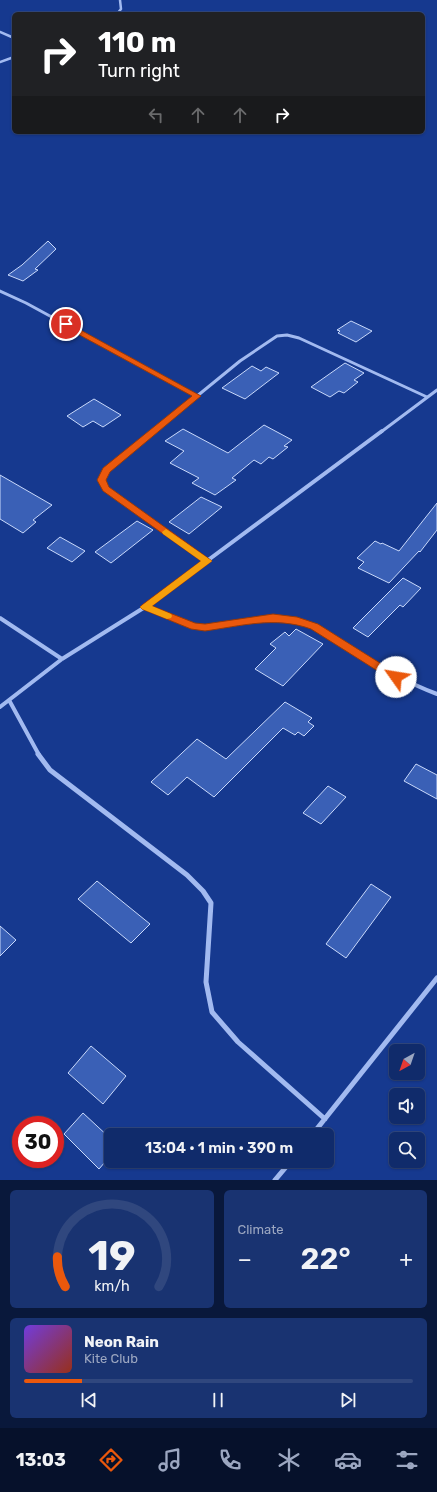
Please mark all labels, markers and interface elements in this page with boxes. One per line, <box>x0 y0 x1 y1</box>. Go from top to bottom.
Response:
text: 110 m <box>98 26 176 59</box>
icon: right <box>32 28 84 80</box>
text: Turn right <box>98 60 180 82</box>
icon: left <box>145 104 167 126</box>
icon: ahead <box>187 104 209 126</box>
icon: ahead <box>229 104 251 126</box>
icon: right <box>271 104 293 126</box>
pin <box>49 307 83 341</box>
icon: arrive <box>55 313 77 335</box>
position arrow <box>375 656 417 698</box>
north arrow <box>389 1044 425 1080</box>
map controls <box>389 1044 425 1168</box>
button: sound <box>389 1088 425 1124</box>
speed limit sign: 30 <box>12 1116 64 1168</box>
button: search <box>389 1132 425 1168</box>
text: 13:04 · 1 min · 390 m <box>145 1139 293 1157</box>
text: Climate <box>238 1222 284 1237</box>
text: 19 <box>88 1231 135 1280</box>
text: 22° <box>300 1241 351 1277</box>
text: − <box>238 1246 252 1273</box>
text: + <box>399 1246 413 1273</box>
text: km/h <box>94 1278 130 1295</box>
text: Neon Rain <box>84 1333 159 1351</box>
text: Kite Club <box>84 1351 138 1366</box>
icon: previous <box>78 1389 100 1411</box>
icon: pause <box>207 1389 229 1411</box>
icon: next <box>337 1389 359 1411</box>
icon: directions <box>97 1446 125 1474</box>
icon: music <box>156 1446 184 1474</box>
icon: phone <box>216 1446 244 1474</box>
icon: climate <box>275 1446 303 1474</box>
icon: car <box>334 1446 362 1474</box>
icon: filters <box>393 1446 421 1474</box>
text: 13:03 <box>16 1449 66 1471</box>

